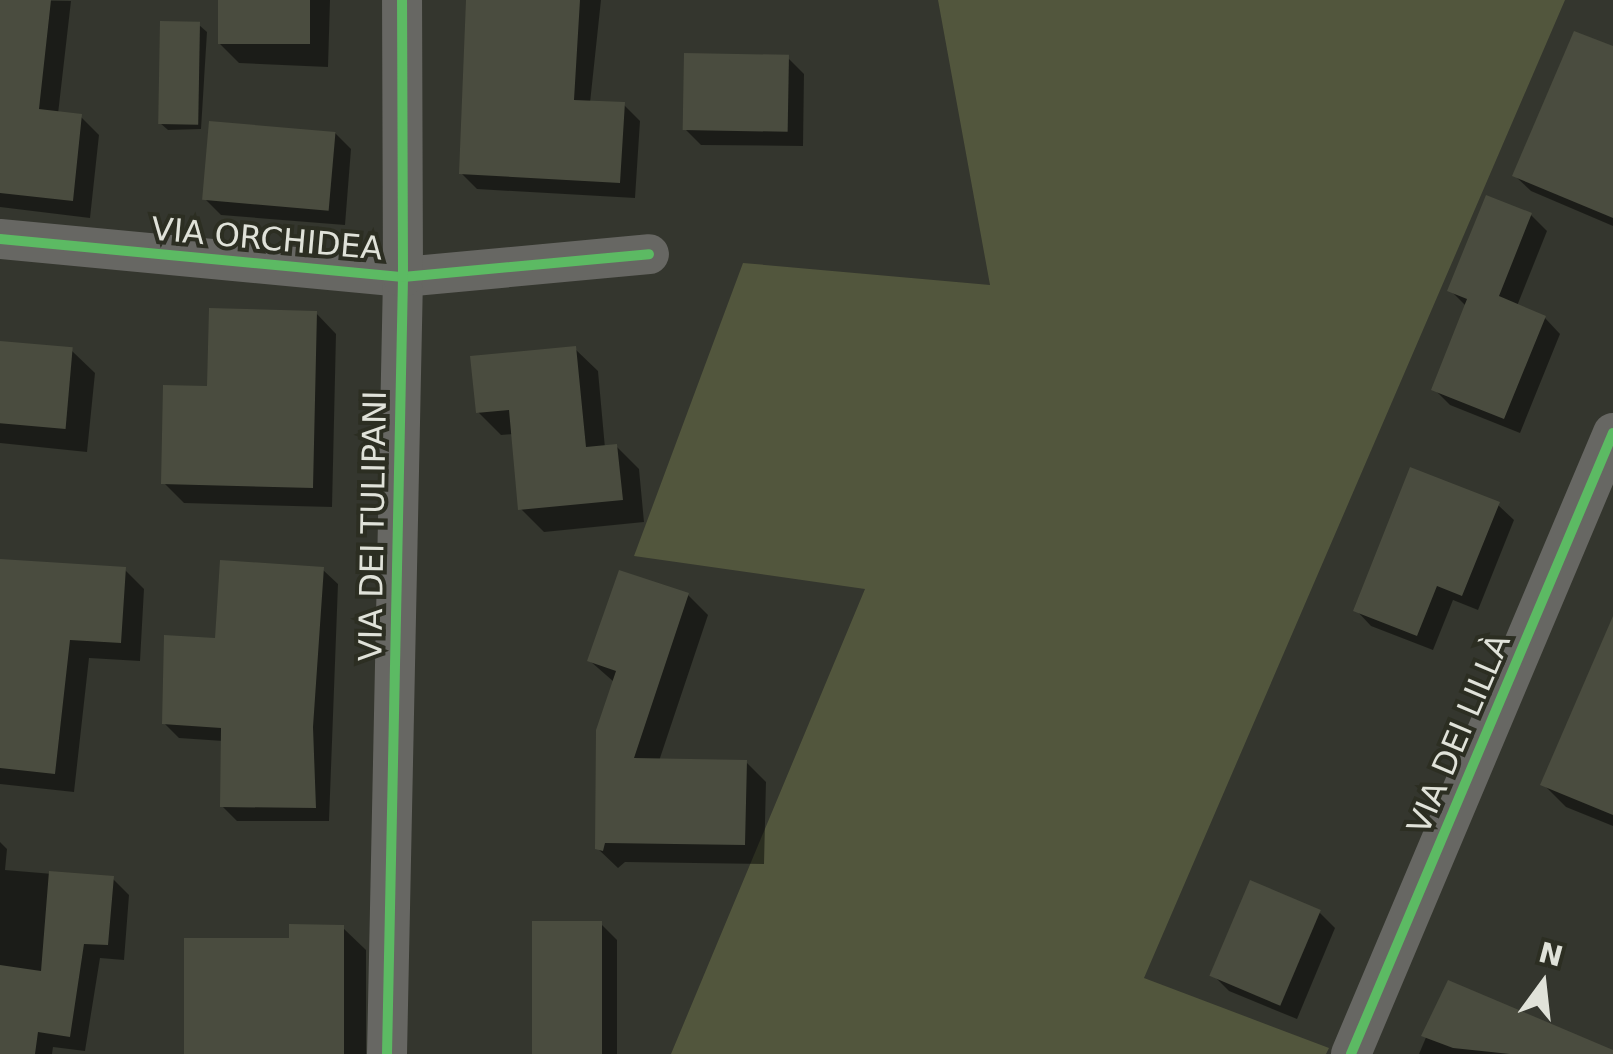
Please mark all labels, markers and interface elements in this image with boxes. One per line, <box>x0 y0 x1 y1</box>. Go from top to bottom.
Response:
street label: VIA ORCHIDEA <box>150 210 384 268</box>
street label: VIA DEI TULIPANI <box>351 390 395 662</box>
street label: VIA DEI LILLÀ <box>1400 628 1518 840</box>
north arrow <box>1493 934 1593 1034</box>
text: N <box>1535 936 1566 974</box>

